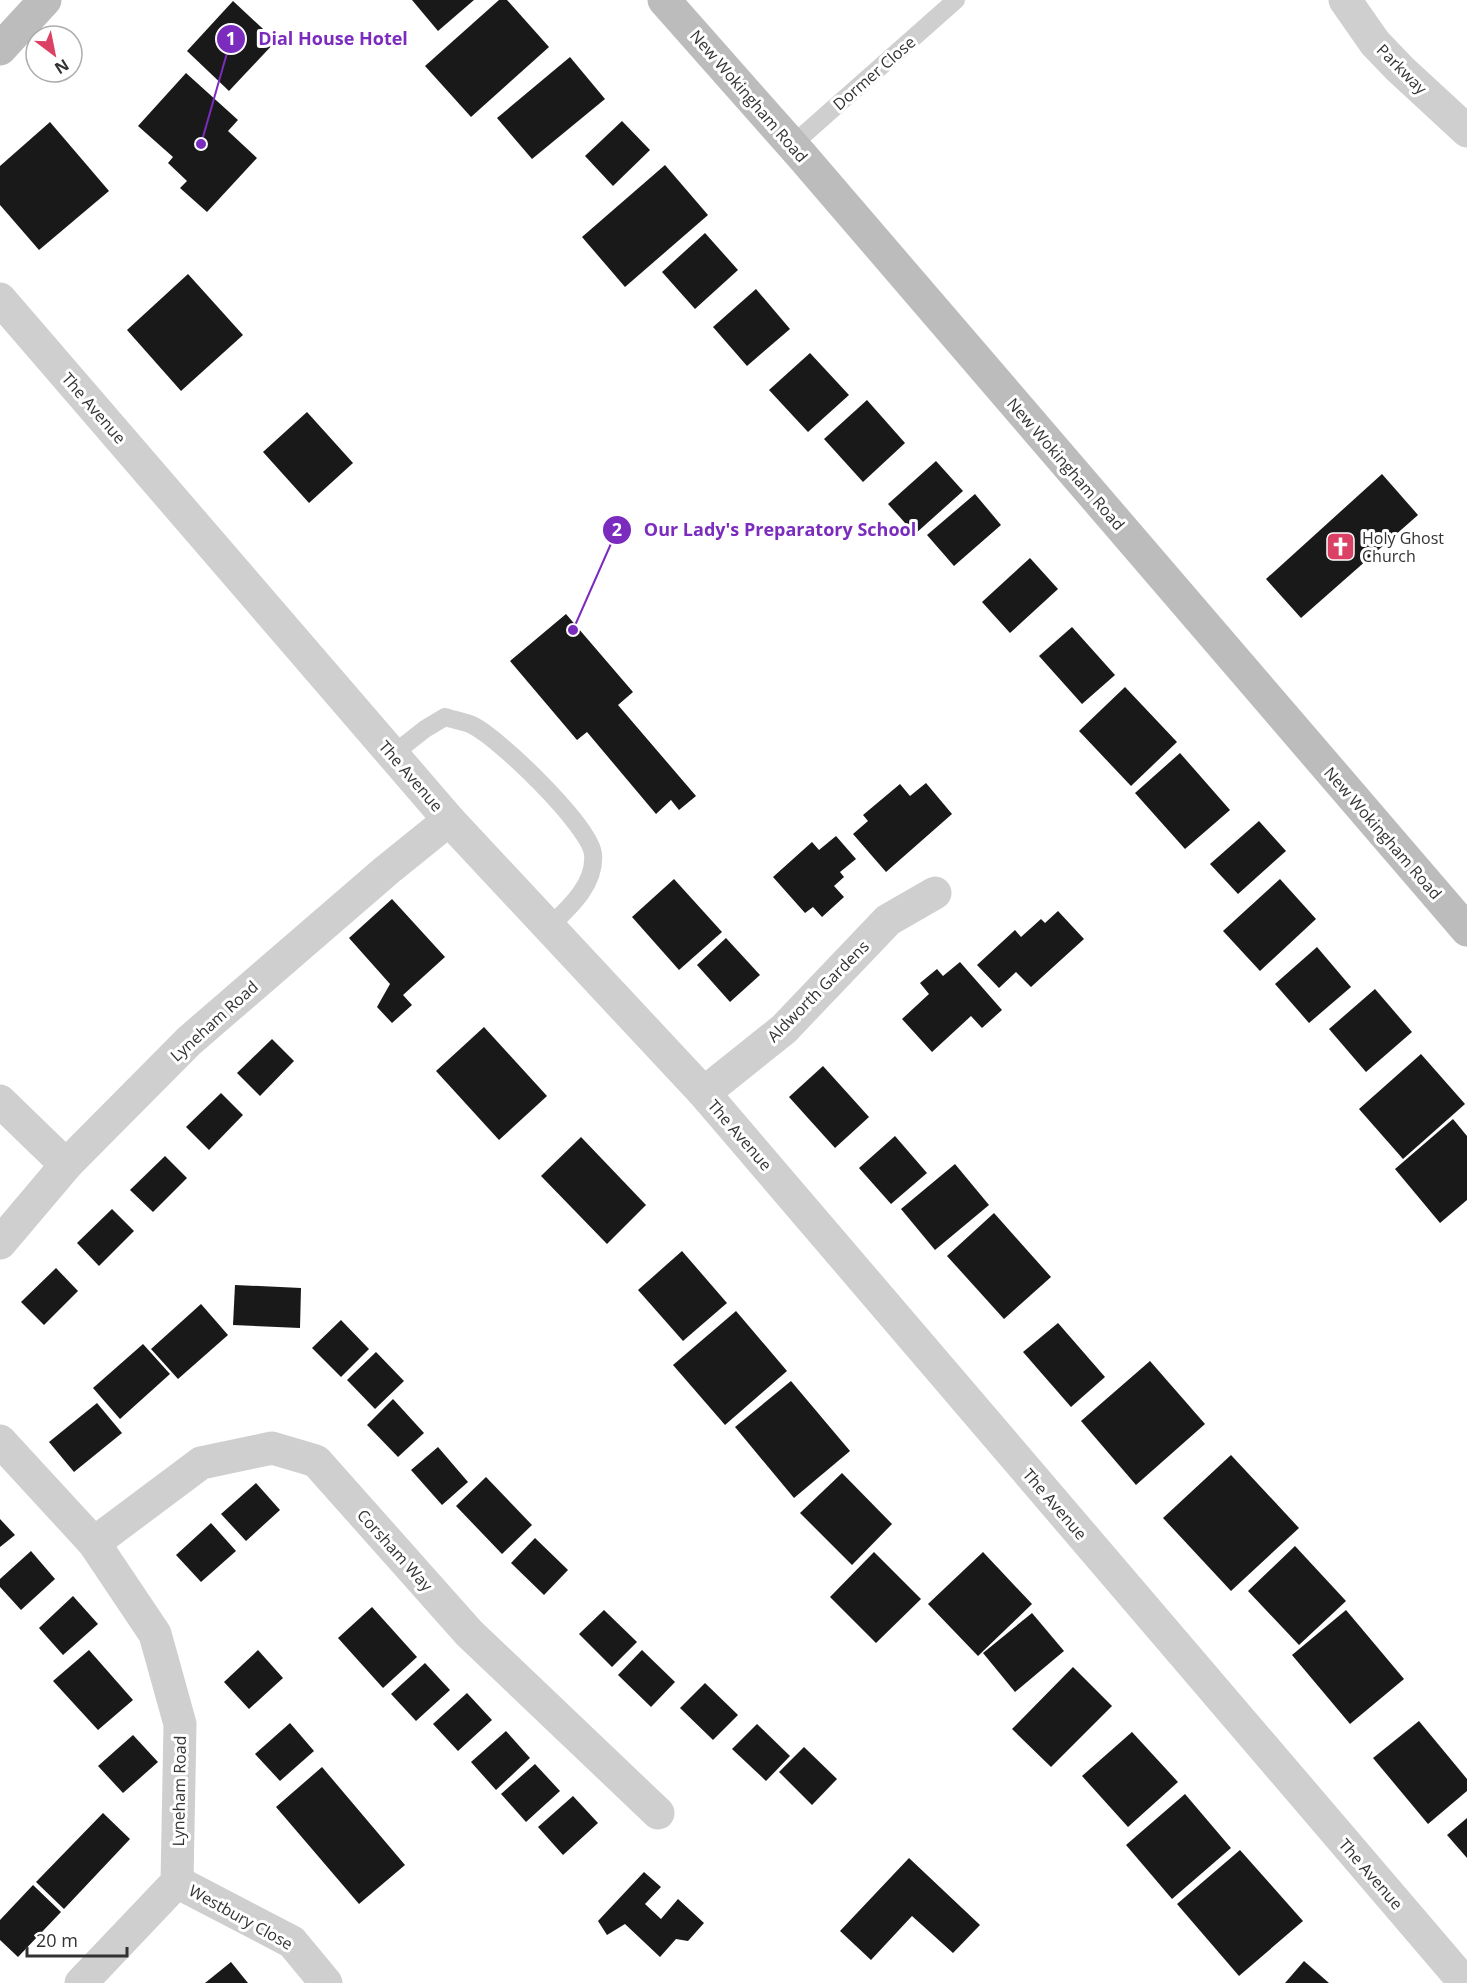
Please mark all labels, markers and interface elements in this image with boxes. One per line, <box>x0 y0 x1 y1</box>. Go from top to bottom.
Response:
callout: Dial House Hotel <box>216 21 419 57</box>
north arrow <box>24 24 84 84</box>
street label: New Wokingham Road <box>685 25 813 167</box>
text: 1 <box>226 26 236 50</box>
text: Dial House Hotel <box>258 26 408 50</box>
street label: Dormer Close <box>828 31 920 115</box>
street label: Parkway <box>1372 39 1433 100</box>
text: N <box>51 54 73 79</box>
street label: The Avenue <box>57 368 131 448</box>
street label: New Wokingham Road <box>1002 393 1130 535</box>
callout: Our Lady's Preparatory School <box>602 512 928 548</box>
text: 2 <box>612 517 622 541</box>
text: Our Lady's Preparatory School <box>644 517 916 541</box>
place label: Holy Ghost Church <box>1362 527 1444 567</box>
church icon: Holy Ghost Church <box>1325 531 1357 563</box>
street label: The Avenue <box>374 736 448 816</box>
street label: New Wokingham Road <box>1319 762 1447 904</box>
street label: Aldworth Gardens <box>762 935 874 1047</box>
street label: Lyneham Road <box>165 976 263 1066</box>
street label: The Avenue <box>703 1095 777 1175</box>
street label: The Avenue <box>1018 1464 1092 1544</box>
street label: Corsham Way <box>352 1504 438 1596</box>
street label: Lyneham Road <box>167 1735 191 1847</box>
street label: The Avenue <box>1334 1834 1408 1914</box>
street label: Westbury Close <box>185 1879 297 1955</box>
scale bar <box>27 1920 128 1958</box>
text: 20 m <box>36 1928 78 1952</box>

